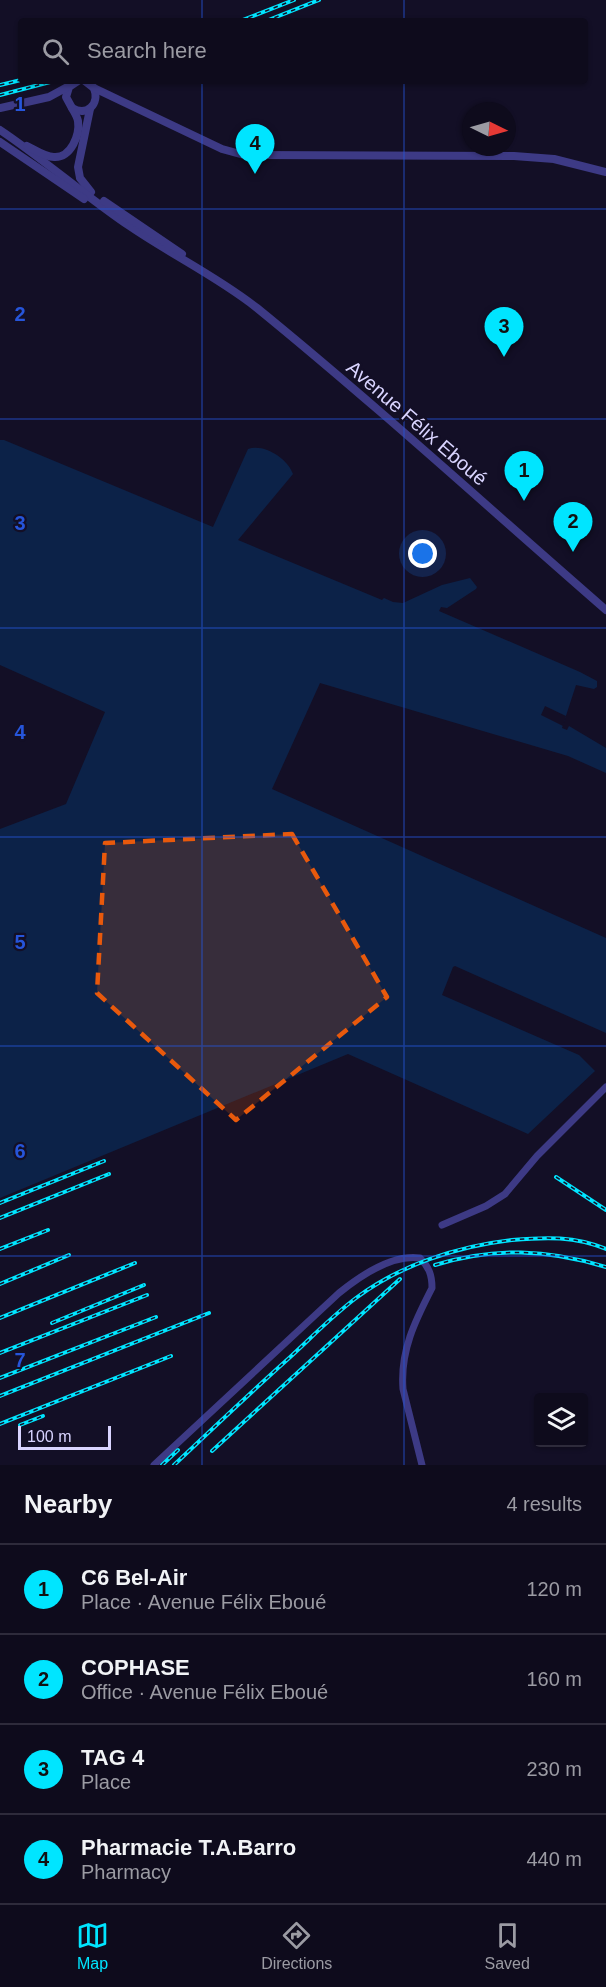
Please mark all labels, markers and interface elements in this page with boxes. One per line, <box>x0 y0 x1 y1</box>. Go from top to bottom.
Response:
search box <box>18 18 588 84</box>
icon: search <box>39 35 72 68</box>
text: Search here <box>87 38 207 63</box>
text: 1 <box>14 93 26 115</box>
north arrow <box>462 102 516 156</box>
pin: 4 <box>236 124 274 174</box>
text: 2 <box>14 303 26 325</box>
pin: 3 <box>484 308 524 357</box>
street label: Avenue Félix Eboué <box>342 356 492 490</box>
pin: 1 <box>504 452 544 501</box>
pin: 2 <box>554 502 592 552</box>
text: 3 <box>14 512 26 534</box>
your location <box>408 539 437 568</box>
text: 4 <box>14 721 26 743</box>
text: 5 <box>14 931 26 953</box>
text: 6 <box>14 1140 26 1162</box>
text: 7 <box>14 1349 26 1371</box>
map controls <box>534 1393 588 1447</box>
button: layers <box>534 1393 588 1447</box>
scale bar <box>18 1423 111 1450</box>
text: 100 m <box>27 1428 71 1445</box>
text: Nearby <box>24 1489 112 1519</box>
text: 4 results <box>506 1493 582 1515</box>
text: C6 Bel-Air <box>81 1565 187 1590</box>
text: 1 <box>38 1578 49 1600</box>
text: 120 m <box>526 1578 582 1600</box>
text: Place · Avenue Félix Eboué <box>81 1591 326 1613</box>
text: COPHASE <box>81 1655 190 1680</box>
text: 2 <box>38 1668 49 1690</box>
text: 160 m <box>526 1668 582 1690</box>
text: Office · Avenue Félix Eboué <box>81 1681 328 1703</box>
text: TAG 4 <box>81 1745 144 1770</box>
text: 3 <box>38 1758 49 1780</box>
text: 230 m <box>526 1758 582 1780</box>
text: Place <box>81 1771 131 1793</box>
text: Pharmacie T.A.Barro <box>81 1835 296 1860</box>
text: 4 <box>38 1848 49 1870</box>
text: 440 m <box>526 1848 582 1870</box>
text: Pharmacy <box>81 1861 171 1883</box>
tab: Map <box>76 1919 109 1973</box>
tab: Directions <box>261 1919 332 1973</box>
tab: Saved <box>485 1919 530 1973</box>

